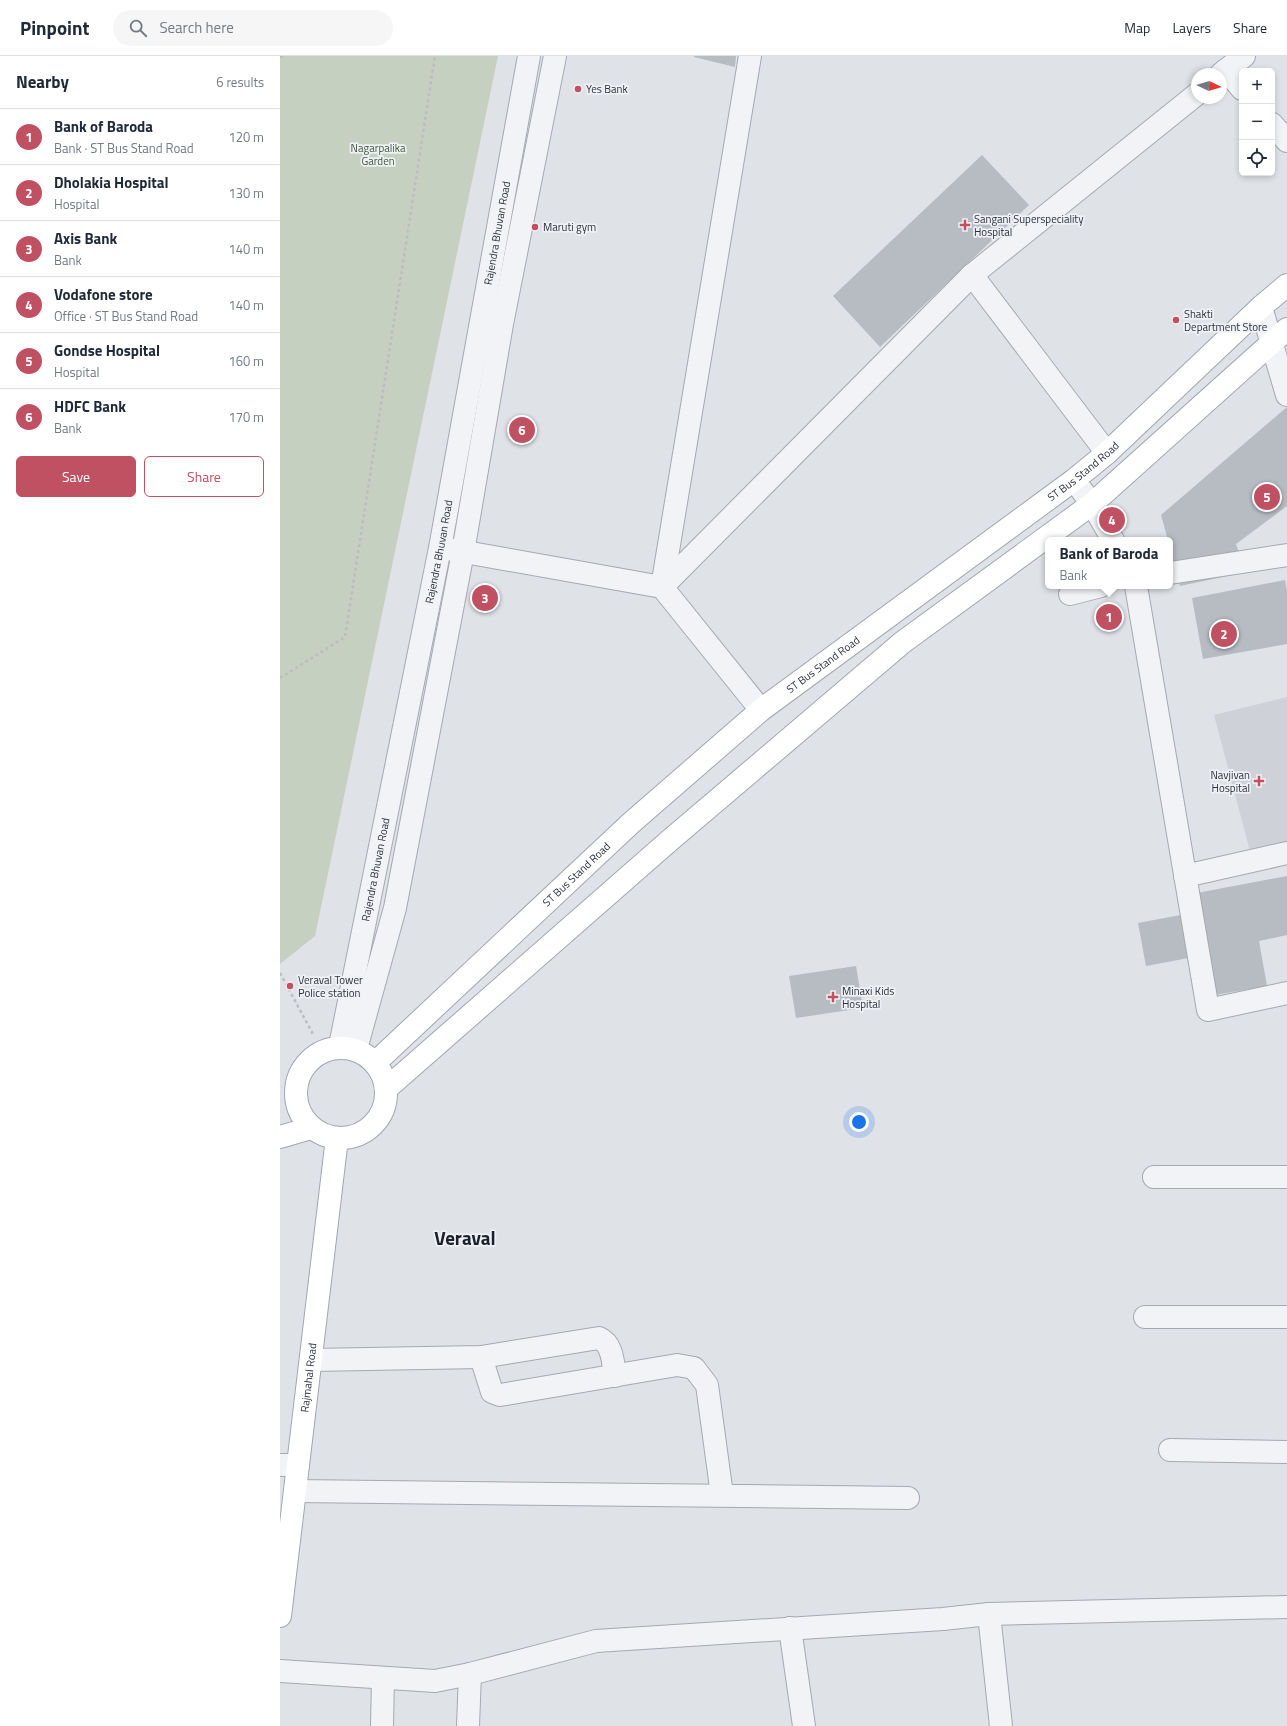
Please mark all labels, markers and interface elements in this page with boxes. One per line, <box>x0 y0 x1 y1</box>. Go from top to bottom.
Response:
search box <box>113 10 393 46</box>
text: Pinpoint <box>20 13 89 42</box>
text: Search here <box>159 16 234 39</box>
icon: search <box>127 17 149 39</box>
text: Map <box>1124 17 1150 38</box>
text: Layers <box>1172 17 1211 38</box>
text: Share <box>1233 17 1267 38</box>
north arrow <box>1191 68 1227 104</box>
map controls <box>1239 68 1275 176</box>
button: + <box>1239 68 1275 104</box>
text: Nearby <box>16 69 69 95</box>
text: 6 results <box>216 72 264 92</box>
place label: Yes Bank <box>586 81 628 97</box>
marker: Yes Bank <box>573 84 583 94</box>
button: − <box>1239 104 1275 140</box>
text: Bank of Baroda <box>54 115 153 138</box>
text: 1 <box>25 127 33 147</box>
text: 120 m <box>228 127 264 147</box>
text: Bank · ST Bus Stand Road <box>54 138 194 158</box>
park label: Nagarpalika Garden <box>351 140 406 169</box>
button: locate <box>1239 140 1275 176</box>
text: Dholakia Hospital <box>54 171 168 194</box>
street label: Rajendra Bhuvan Road <box>480 180 514 286</box>
text: 2 <box>25 183 33 203</box>
text: 130 m <box>228 183 264 203</box>
text: Hospital <box>54 194 99 214</box>
place label: Sangani Superspeciality Hospital <box>974 211 1084 240</box>
place label: Maruti gym <box>543 219 596 235</box>
marker: Sangani Superspeciality Hospital <box>959 219 971 231</box>
marker: Maruti gym <box>530 222 540 232</box>
text: Axis Bank <box>54 227 117 250</box>
text: 3 <box>25 239 33 259</box>
text: 140 m <box>228 239 264 259</box>
text: Bank <box>54 250 82 270</box>
text: Vodafone store <box>54 283 153 306</box>
text: 4 <box>25 295 33 315</box>
text: 140 m <box>228 295 264 315</box>
text: Office · ST Bus Stand Road <box>54 306 198 326</box>
place label: Shakti Department Store <box>1184 306 1268 335</box>
marker: Shakti Department Store <box>1171 315 1181 325</box>
text: Gondse Hospital <box>54 339 160 362</box>
text: 5 <box>25 351 33 371</box>
text: 160 m <box>228 351 264 371</box>
text: Hospital <box>54 362 99 382</box>
text: HDFC Bank <box>54 395 126 418</box>
text: 6 <box>25 407 33 427</box>
text: 170 m <box>228 407 264 427</box>
pin: 6 <box>509 415 535 445</box>
text: Bank <box>54 418 82 438</box>
street label: ST Bus Stand Road <box>1044 438 1123 505</box>
button: Save <box>16 456 136 497</box>
button: Share <box>144 456 264 497</box>
pin: 5 <box>1254 482 1280 512</box>
street label: Rajendra Bhuvan Road <box>421 499 457 605</box>
pin: 4 <box>1099 505 1125 535</box>
popup <box>1045 537 1173 589</box>
text: Bank of Baroda <box>1059 542 1159 565</box>
text: Bank <box>1059 565 1087 585</box>
pin: 3 <box>472 583 498 613</box>
pin: 1 <box>1096 602 1122 632</box>
pin: 2 <box>1211 619 1237 649</box>
street label: ST Bus Stand Road <box>783 632 863 697</box>
place label: Navjivan Hospital <box>1210 767 1250 796</box>
marker: Navjivan Hospital <box>1253 775 1265 787</box>
street label: Rajendra Bhuvan Road <box>357 816 394 923</box>
street label: ST Bus Stand Road <box>539 838 614 910</box>
place label: Veraval Tower Police station <box>298 972 363 1001</box>
marker: Veraval Tower Police station <box>285 981 295 991</box>
place label: Minaxi Kids Hospital <box>842 983 894 1012</box>
marker: Minaxi Kids Hospital <box>827 991 839 1003</box>
your location <box>849 1112 869 1132</box>
district label: Veraval <box>434 1223 496 1252</box>
street label: Rajmahal Road <box>296 1342 321 1413</box>

